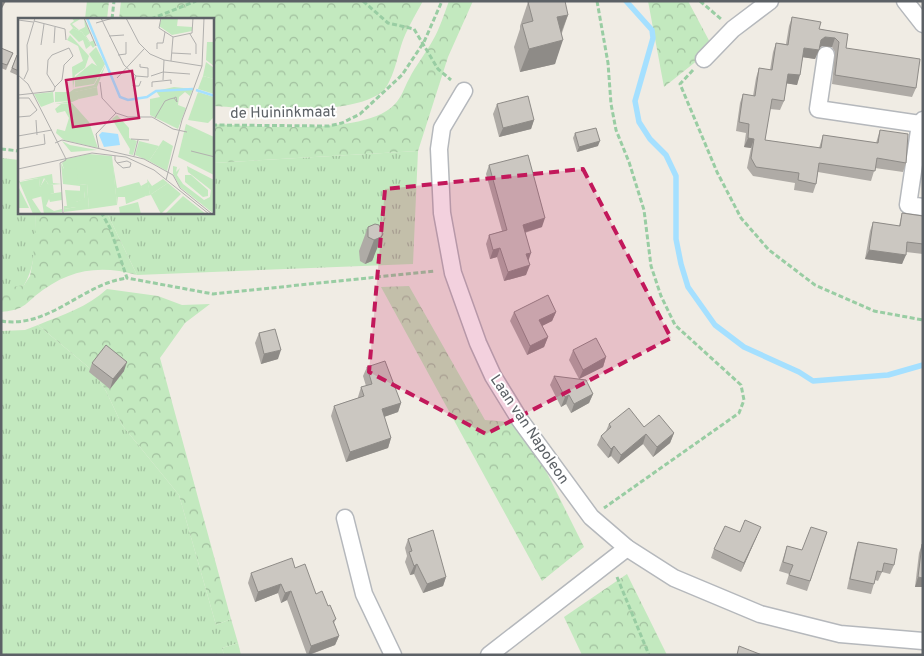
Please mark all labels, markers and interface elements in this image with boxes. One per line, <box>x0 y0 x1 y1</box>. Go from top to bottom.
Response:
inset map <box>18 18 214 214</box>
street label: de Huininkmaat <box>230 103 336 124</box>
street label: Laan van Napoleon <box>485 371 572 488</box>

